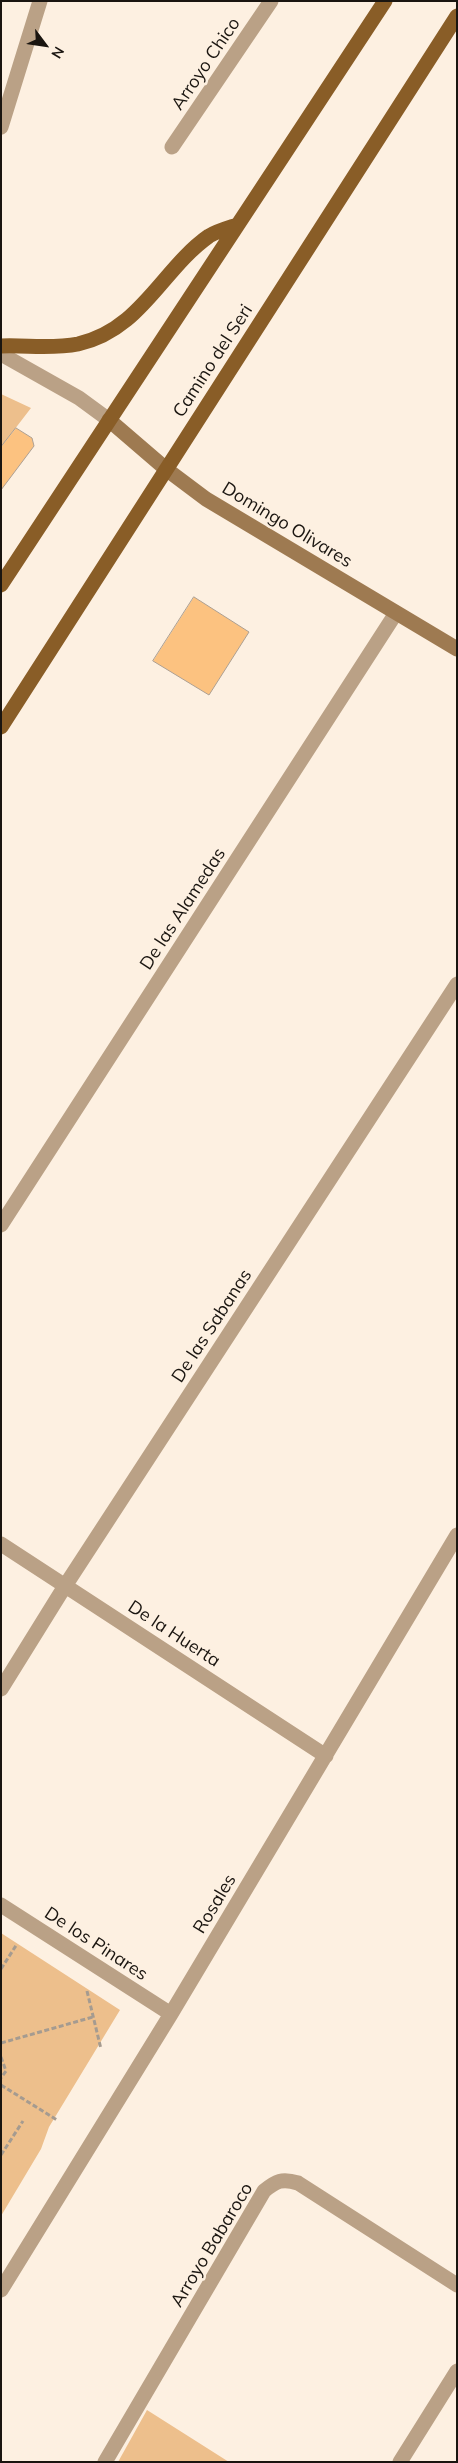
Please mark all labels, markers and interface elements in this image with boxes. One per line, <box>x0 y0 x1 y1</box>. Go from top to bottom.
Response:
street label: Arroyo Chico <box>167 14 245 114</box>
north arrow <box>20 20 70 70</box>
text: N <box>47 44 68 62</box>
street label: Camino del Seri <box>169 301 257 421</box>
street label: Domingo Olivares <box>218 478 356 572</box>
street label: De las Alamedas <box>136 844 230 974</box>
street label: De las Sabanas <box>167 1265 257 1387</box>
street label: De la Huerta <box>124 1596 224 1672</box>
street label: Rosales <box>189 1870 241 1938</box>
street label: De los Pinares <box>40 1903 152 1985</box>
street label: Arroyo Babaroco <box>166 2179 258 2311</box>

